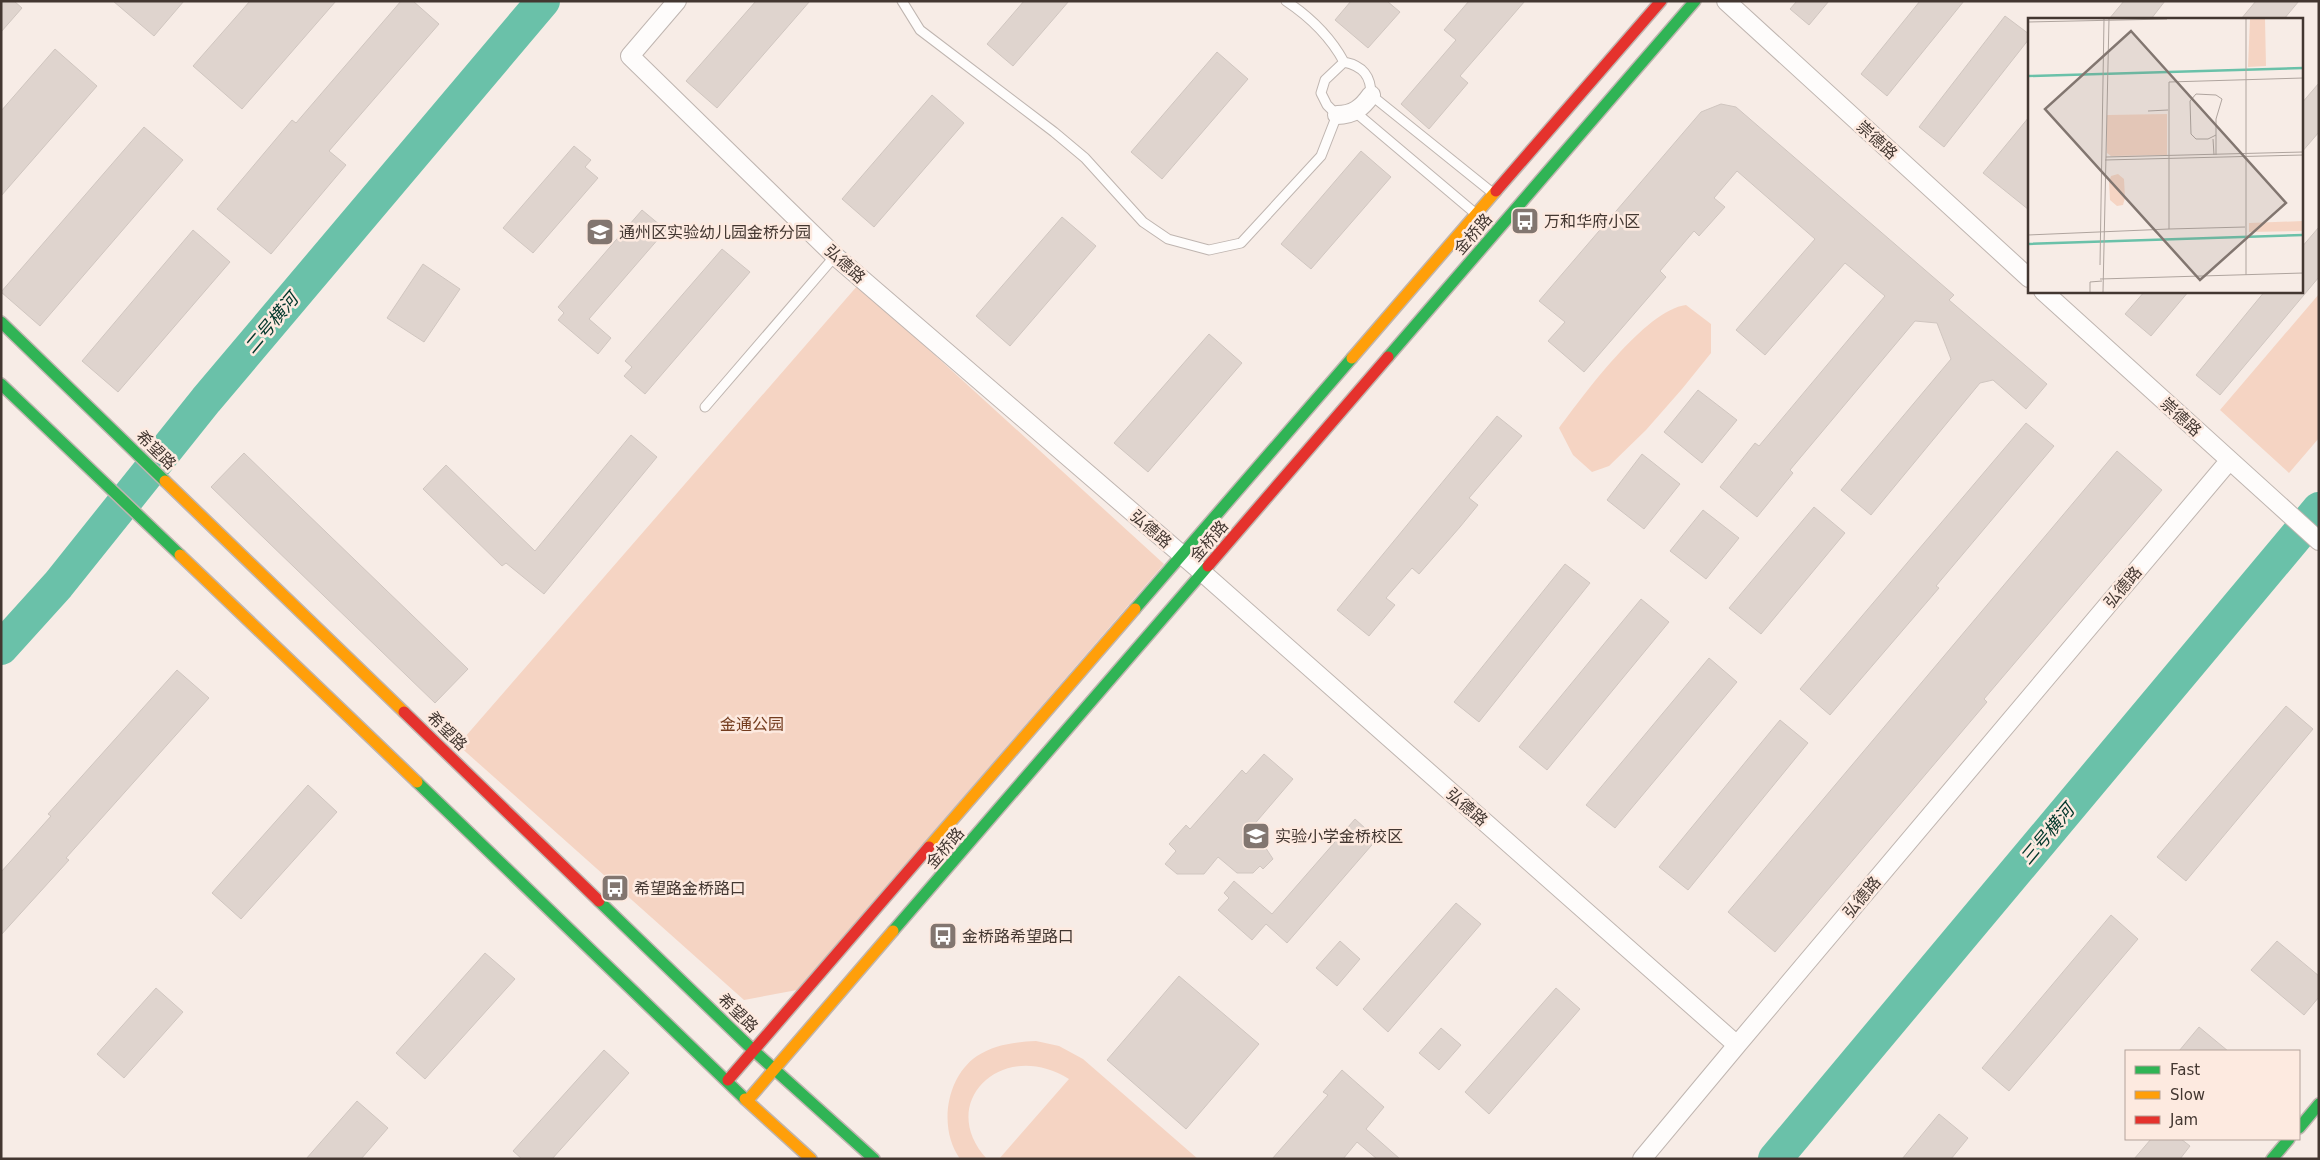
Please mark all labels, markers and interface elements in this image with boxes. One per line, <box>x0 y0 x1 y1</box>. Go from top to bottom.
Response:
inset map <box>2028 18 2302 292</box>
street label: 崇德路 <box>1853 117 1901 163</box>
bus stop icon: 万和华府小区 <box>1510 206 1540 236</box>
street label: 金桥路 <box>1450 210 1496 258</box>
place label: 万和华府小区 <box>1544 212 1640 231</box>
school or university icon: 通州区实验幼儿园金桥分园 <box>585 217 615 247</box>
place label: 通州区实验幼儿园金桥分园 <box>619 223 811 242</box>
street label: 弘德路 <box>821 241 869 287</box>
water label: 二号横河 <box>240 286 304 357</box>
street label: 崇德路 <box>2157 394 2205 440</box>
street label: 希望路 <box>132 426 180 474</box>
street label: 弘德路 <box>1127 506 1175 552</box>
street label: 金桥路 <box>1186 517 1232 565</box>
street label: 弘德路 <box>2100 563 2146 611</box>
street label: 希望路 <box>423 707 471 755</box>
park label: 金通公园 <box>720 715 784 734</box>
street label: 弘德路 <box>1443 784 1491 830</box>
water label: 三号横河 <box>2016 797 2080 868</box>
school or university icon: 实验小学金桥校区 <box>1241 821 1271 851</box>
street label: 金桥路 <box>922 824 968 872</box>
place label: 实验小学金桥校区 <box>1275 827 1403 846</box>
bus stop icon: 希望路金桥路口 <box>600 873 630 903</box>
street label: 弘德路 <box>1839 873 1885 921</box>
place label: 希望路金桥路口 <box>634 879 746 898</box>
bus stop icon: 金桥路希望路口 <box>928 921 958 951</box>
place label: 金桥路希望路口 <box>962 927 1074 946</box>
street label: 希望路 <box>714 989 762 1037</box>
legend <box>2125 1050 2300 1140</box>
text: Fast <box>2170 1061 2200 1079</box>
text: Slow <box>2170 1086 2205 1104</box>
text: Jam <box>2169 1111 2198 1129</box>

